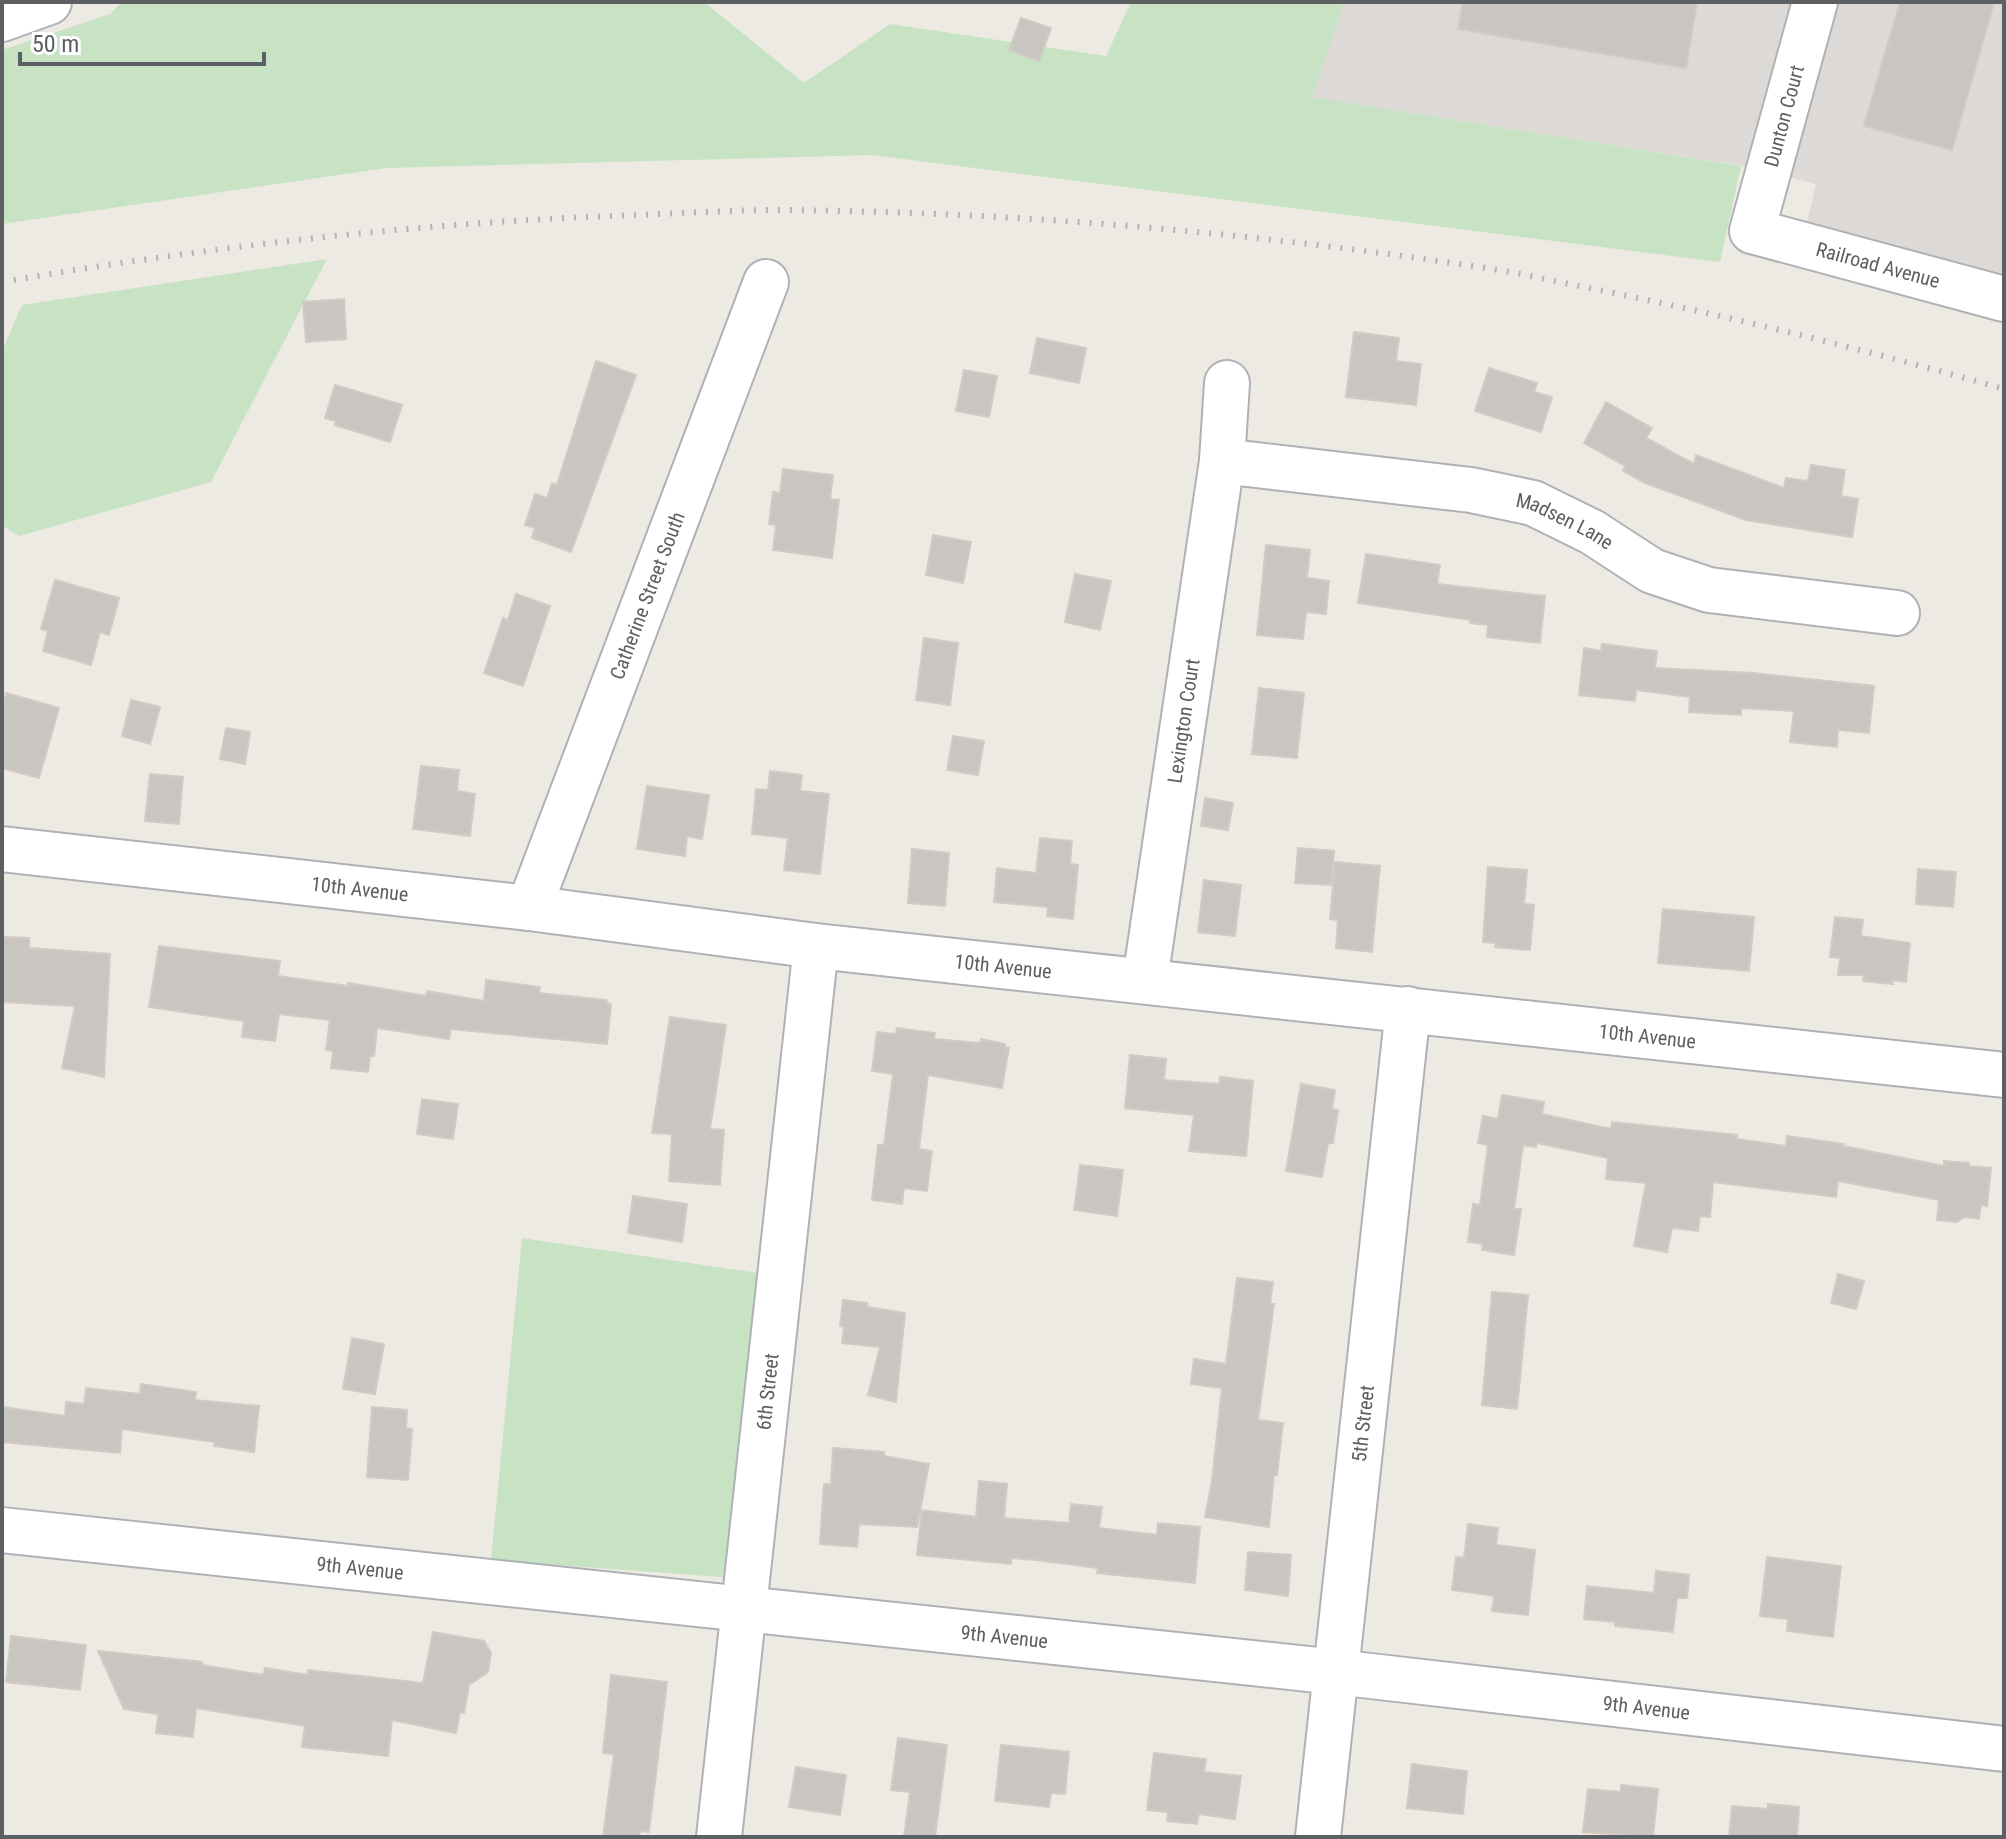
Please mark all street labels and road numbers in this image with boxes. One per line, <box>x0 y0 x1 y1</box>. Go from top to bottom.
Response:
street label: Dunton Court <box>1759 62 1809 170</box>
street label: Railroad Avenue <box>1814 237 1942 293</box>
street label: Madsen Lane <box>1514 488 1618 555</box>
street label: Catherine Street South <box>605 508 690 683</box>
street label: Lexington Court <box>1162 657 1205 785</box>
street label: 10th Avenue <box>310 872 410 906</box>
street label: 10th Avenue <box>953 949 1053 984</box>
street label: 10th Avenue <box>1598 1019 1697 1053</box>
street label: 6th Street <box>751 1352 784 1431</box>
street label: 5th Street <box>1347 1384 1379 1463</box>
street label: 9th Avenue <box>315 1552 405 1585</box>
street label: 9th Avenue <box>959 1620 1049 1653</box>
street label: 9th Avenue <box>1601 1691 1691 1725</box>

